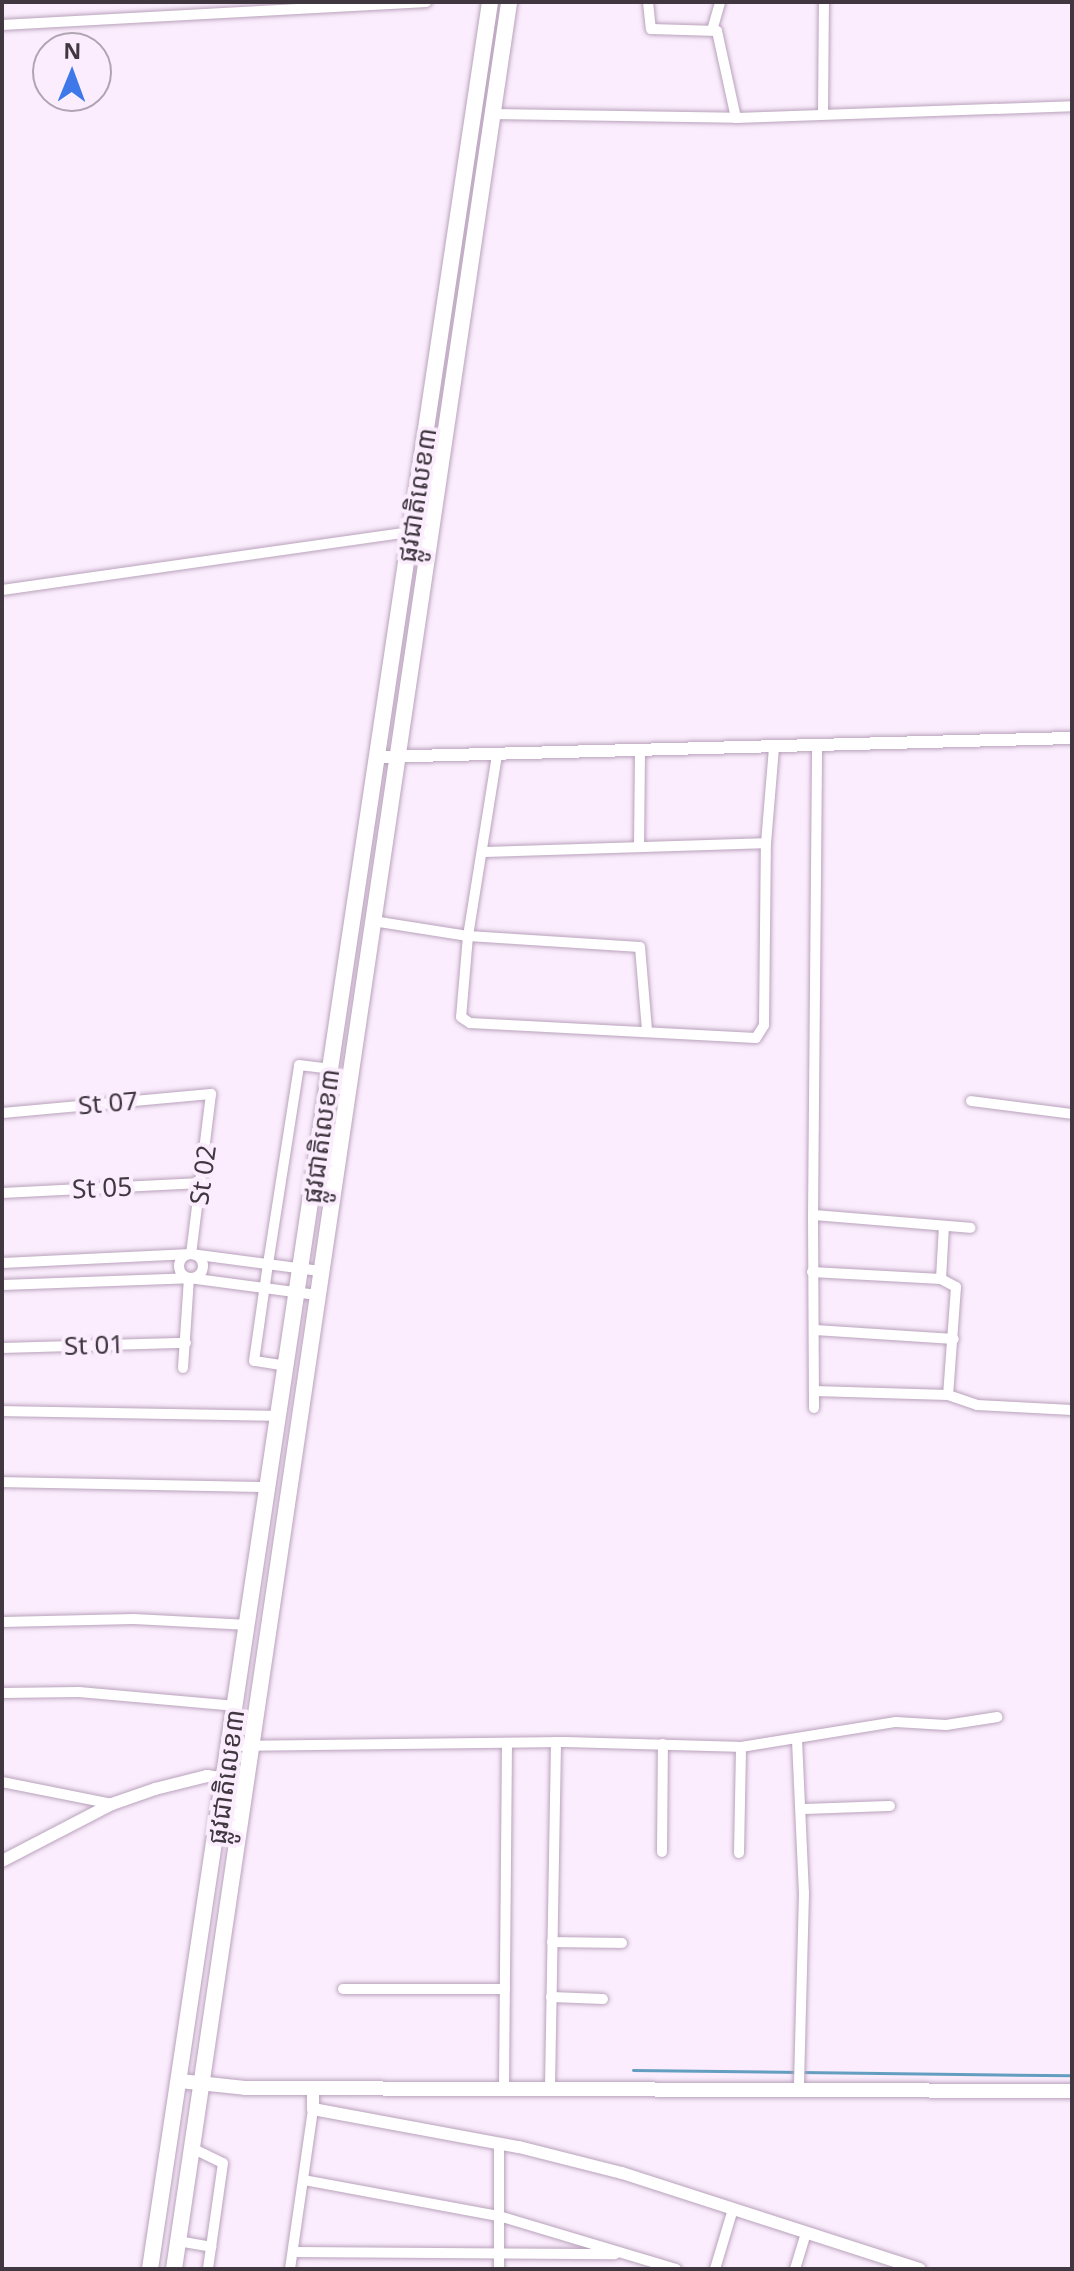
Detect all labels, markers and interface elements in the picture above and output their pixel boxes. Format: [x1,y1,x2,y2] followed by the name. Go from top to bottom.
[32,32,112,112] north arrow
[63,35,82,65] text: N
[391,425,443,565] street label: ផ្លូវជាតិលេខ៣
[296,1066,346,1206] street label: ផ្លូវជាតិលេខ៣
[77,1085,139,1121] street label: St 07
[183,1143,223,1207] street label: St 02
[71,1171,133,1205] street label: St 05
[63,1328,125,1362] street label: St 01
[201,1707,251,1847] street label: ផ្លូវជាតិលេខ៣

